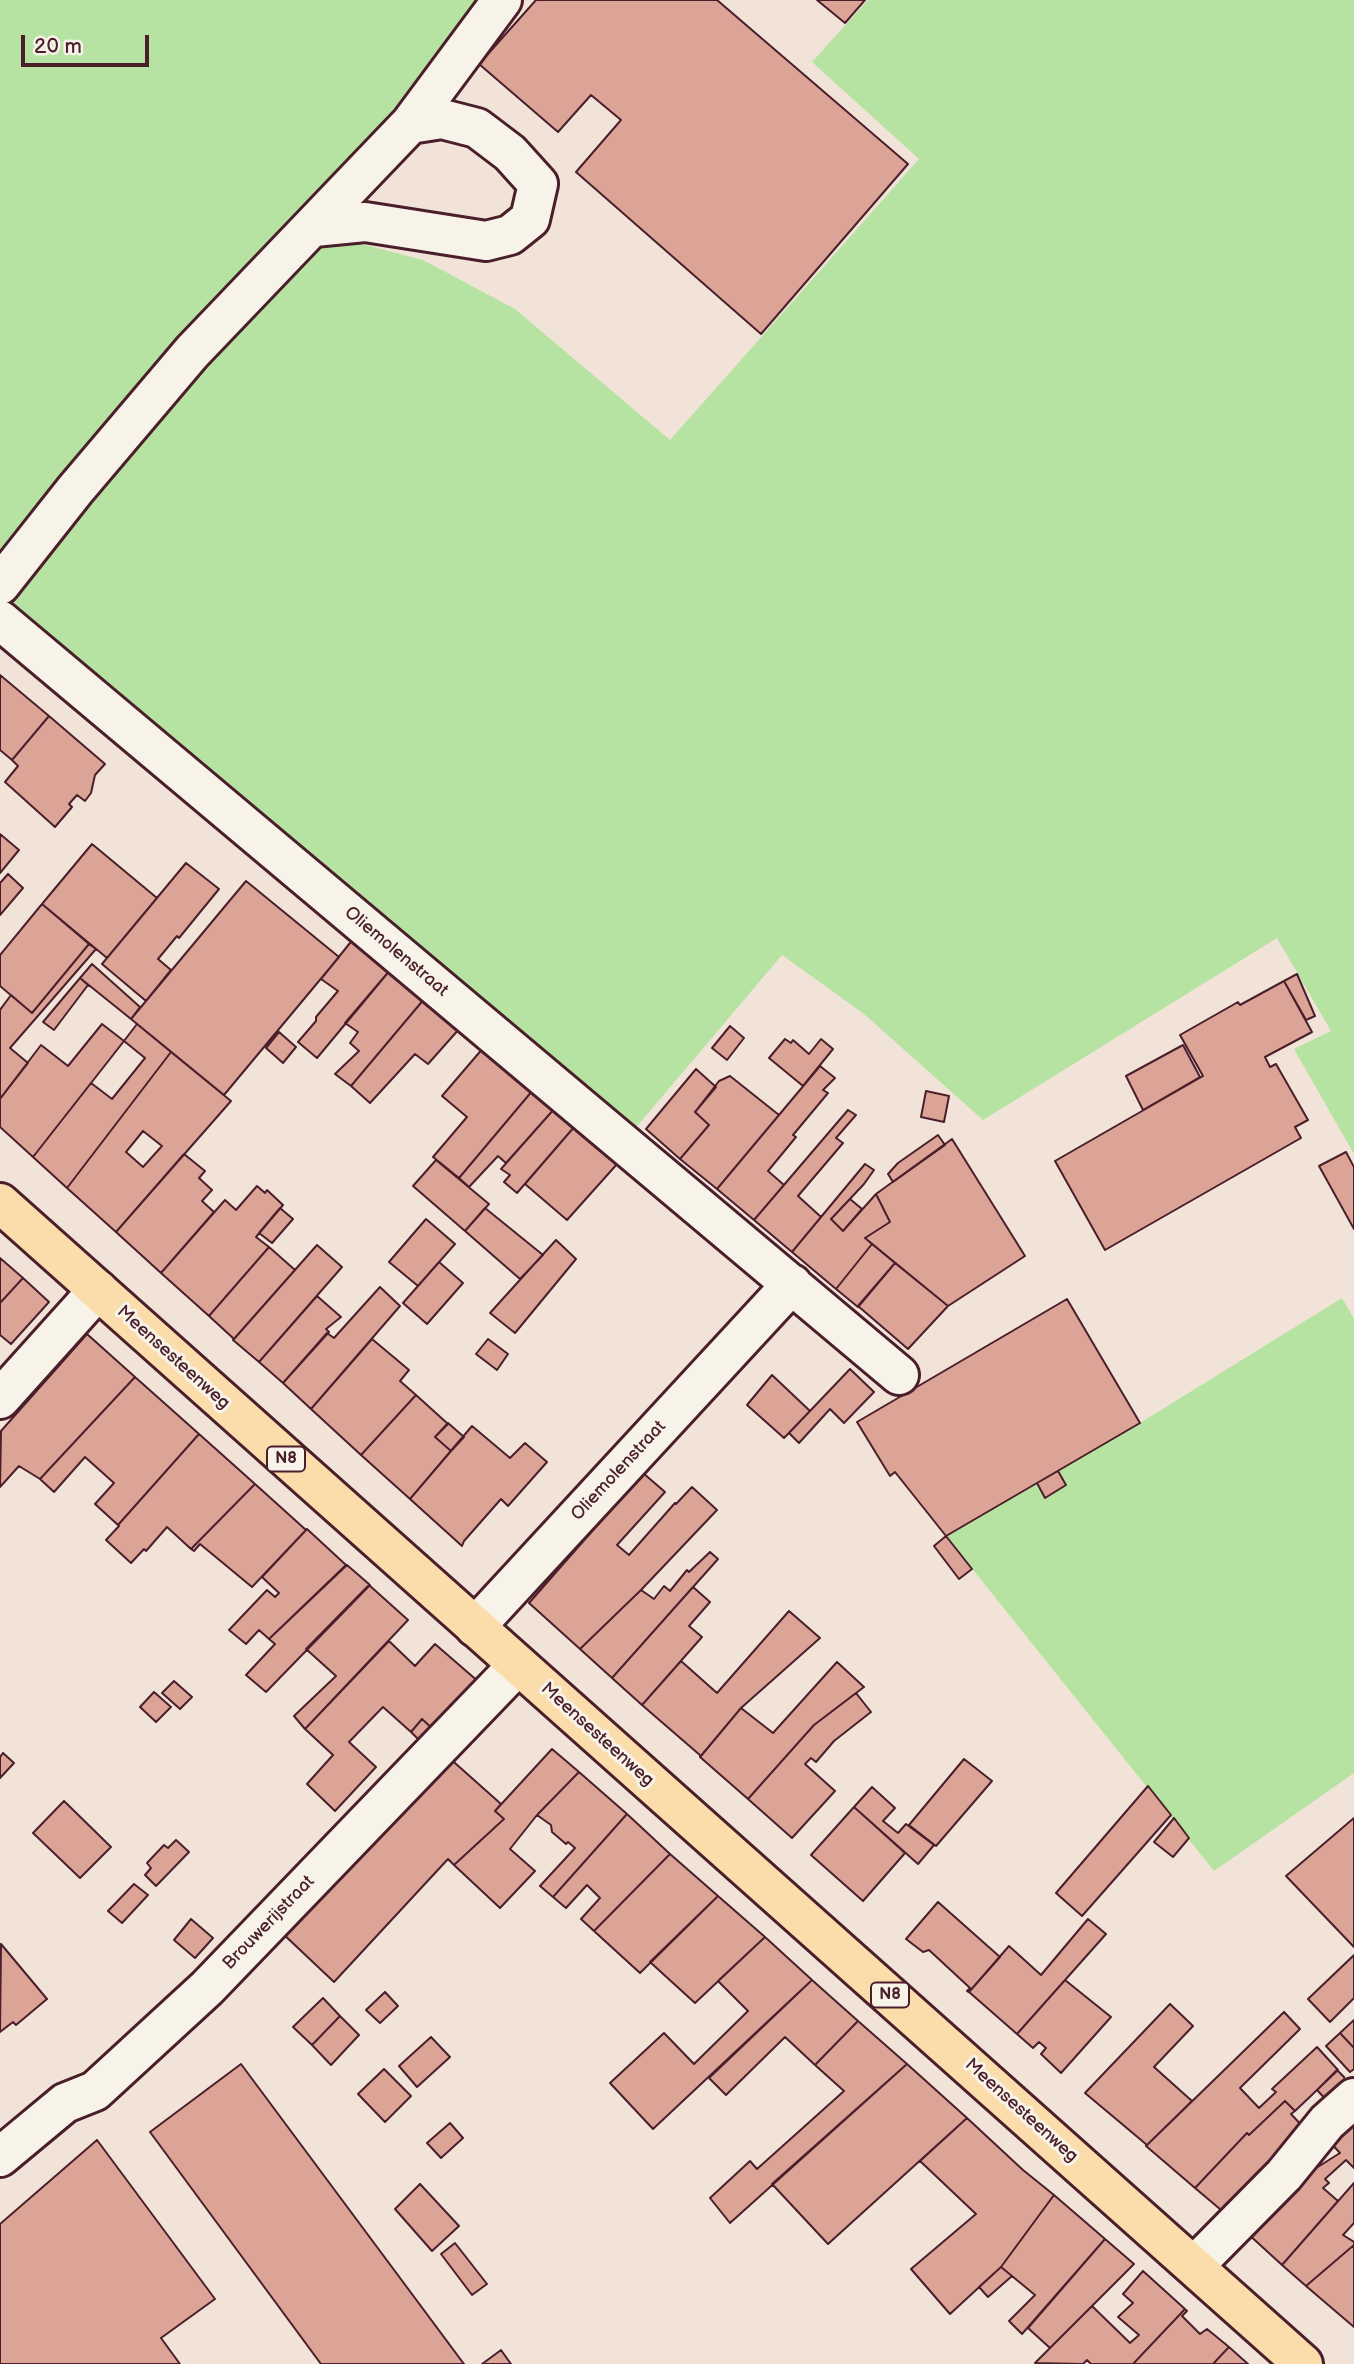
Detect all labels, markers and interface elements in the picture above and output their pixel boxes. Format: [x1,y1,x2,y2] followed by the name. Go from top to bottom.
[24,21,152,65] scale bar
[34,34,82,59] text: 20 m
[340,902,452,1002] street label: Oliemolenstraat
[112,1302,234,1414] street label: Meensesteenweg
[567,1416,671,1526] street label: Oliemolenstraat
[267,1446,305,1471] road number: N8
[536,1679,658,1791] street label: Meensesteenweg
[219,1871,319,1975] street label: Brouwerijstraat
[871,1982,909,2008] road number: N8
[960,2055,1082,2167] street label: Meensesteenweg

